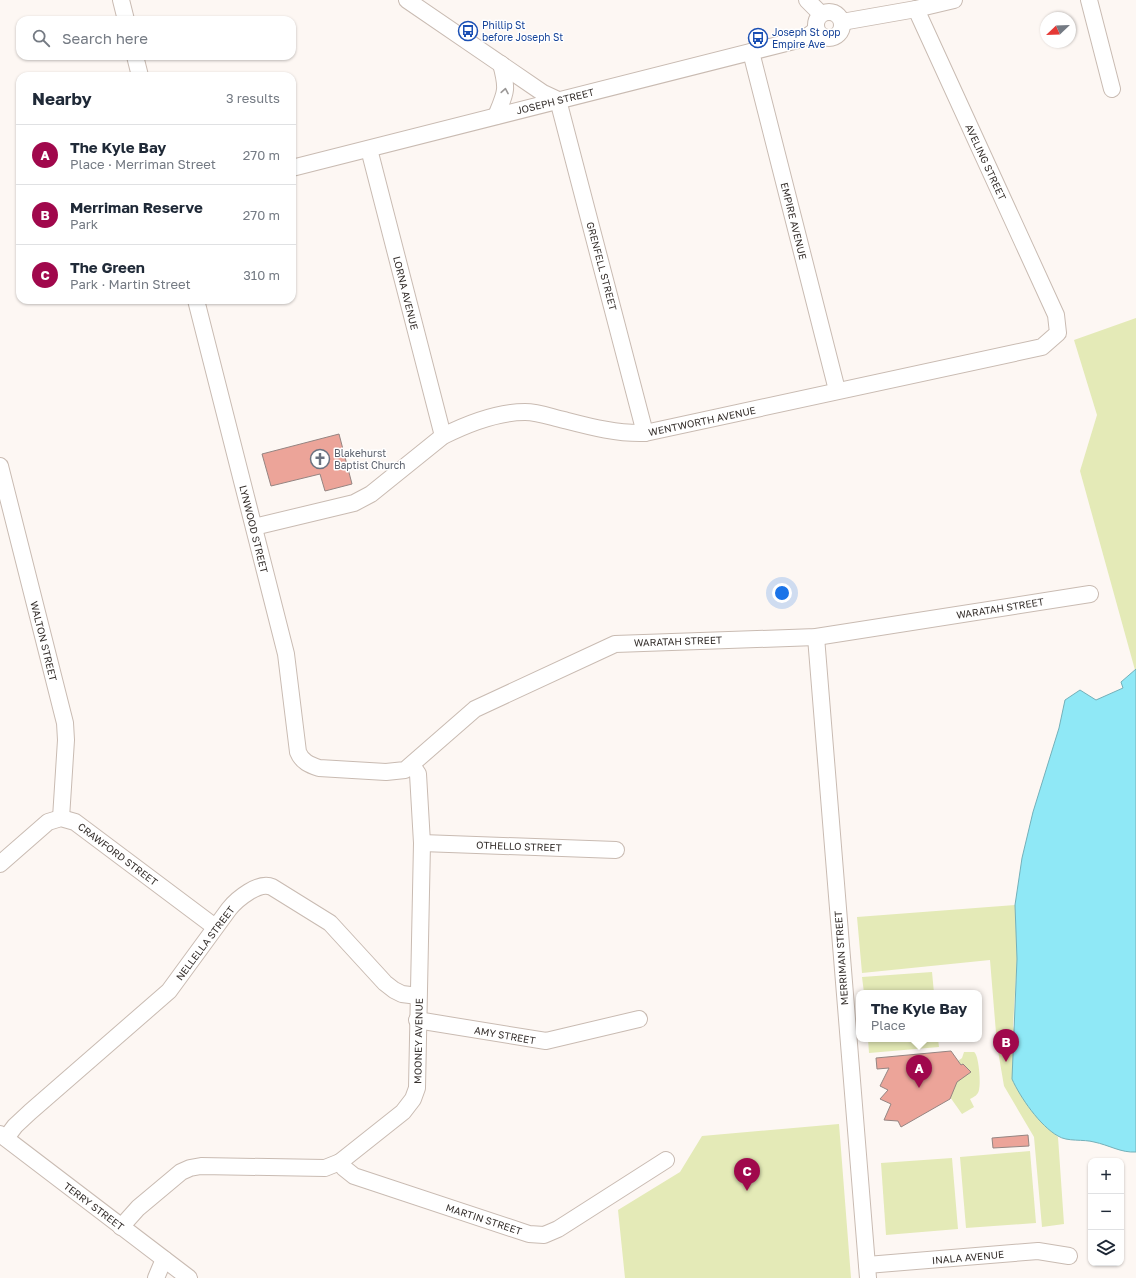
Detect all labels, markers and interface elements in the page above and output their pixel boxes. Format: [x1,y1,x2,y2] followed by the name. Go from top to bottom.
[1040,12,1076,48] north arrow
[16,16,296,60] search box
[482,19,563,43] place label: Phillip St before Joseph St
[457,20,479,42] bus stop icon: Phillip St before Joseph St
[772,26,840,50] place label: Joseph St opp Empire Ave
[30,27,52,49] icon: search
[747,27,769,49] bus stop icon: Joseph St opp Empire Ave
[62,29,148,47] text: Search here
[515,86,595,116] street label: JOSEPH STREET
[500,87,509,94] one-way arrow
[32,88,92,109] text: Nearby
[226,90,280,106] text: 3 results
[963,122,1009,202] street label: AVELING STREET
[70,138,166,156] text: The Kyle Bay
[40,147,50,163] text: A
[243,147,280,163] text: 270 m
[70,156,216,172] text: Place · Merriman Street
[779,181,809,261] street label: EMPIRE AVENUE
[70,198,203,216] text: Merriman Reserve
[40,207,50,223] text: B
[243,207,280,223] text: 270 m
[70,216,98,232] text: Park
[584,220,620,312] street label: GRENFELL STREET
[391,255,421,331] street label: LORNA AVENUE
[70,258,145,276] text: The Green
[40,267,50,283] text: C
[243,267,280,283] text: 310 m
[70,276,191,292] text: Park · Martin Street
[647,404,757,438] street label: WENTWORTH AVENUE
[334,447,405,471] place label: Blakehurst Baptist Church
[309,448,331,470] church icon: Blakehurst Baptist Church
[237,484,271,574] street label: LYNWOOD STREET
[772,583,792,603] your location
[955,595,1045,621] street label: WARATAH STREET
[28,600,60,682] street label: WALTON STREET
[634,633,722,649] street label: WARATAH STREET
[76,820,160,888] street label: CRAWFORD STREET
[476,839,562,853] street label: OTHELLO STREET
[173,903,237,983] street label: NELLELLA STREET
[832,910,850,1006] street label: MERRIMAN STREET
[856,990,982,1042] popup
[411,998,425,1084] street label: MOONEY AVENUE
[871,999,967,1017] text: The Kyle Bay
[871,1017,905,1033] text: Place
[473,1024,537,1046] street label: AMY STREET
[993,1029,1019,1062] pin: B
[906,1055,932,1088] pin: A
[734,1158,760,1191] pin: C
[1088,1158,1124,1266] map controls
[1088,1158,1124,1194] button: +
[62,1179,126,1233] street label: TERRY STREET
[1088,1194,1124,1230] button: −
[444,1201,524,1237] street label: MARTIN STREET
[1088,1230,1124,1266] button: layers
[931,1248,1005,1266] street label: INALA AVENUE

